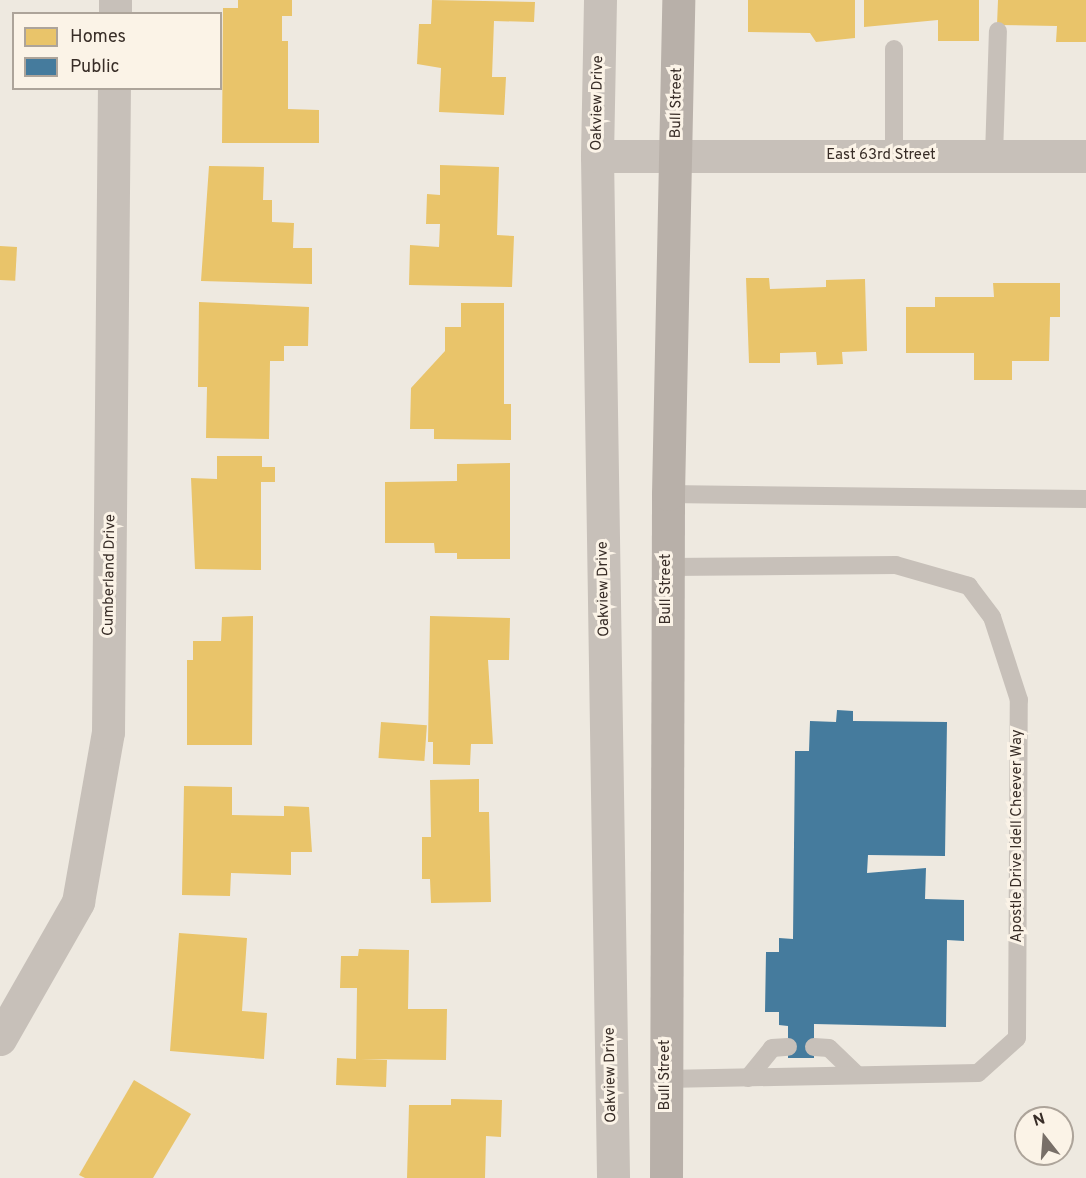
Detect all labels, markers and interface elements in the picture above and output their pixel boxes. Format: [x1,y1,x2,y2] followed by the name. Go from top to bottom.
[12,12,222,90] legend
[70,26,126,49] text: Homes
[588,55,608,151] street label: Oakview Drive
[70,56,120,79] text: Public
[667,67,687,139] street label: Bull Street
[826,147,936,165] street label: East 63rd Street
[100,514,120,636] street label: Cumberland Drive
[594,541,614,637] street label: Oakview Drive
[658,554,676,624] street label: Bull Street
[1009,729,1027,943] street label: Apostle Drive Idell Cheever Way
[601,1027,621,1123] street label: Oakview Drive
[657,1040,675,1110] street label: Bull Street
[1014,1106,1074,1166] north arrow
[1031,1109,1048,1132] text: N

